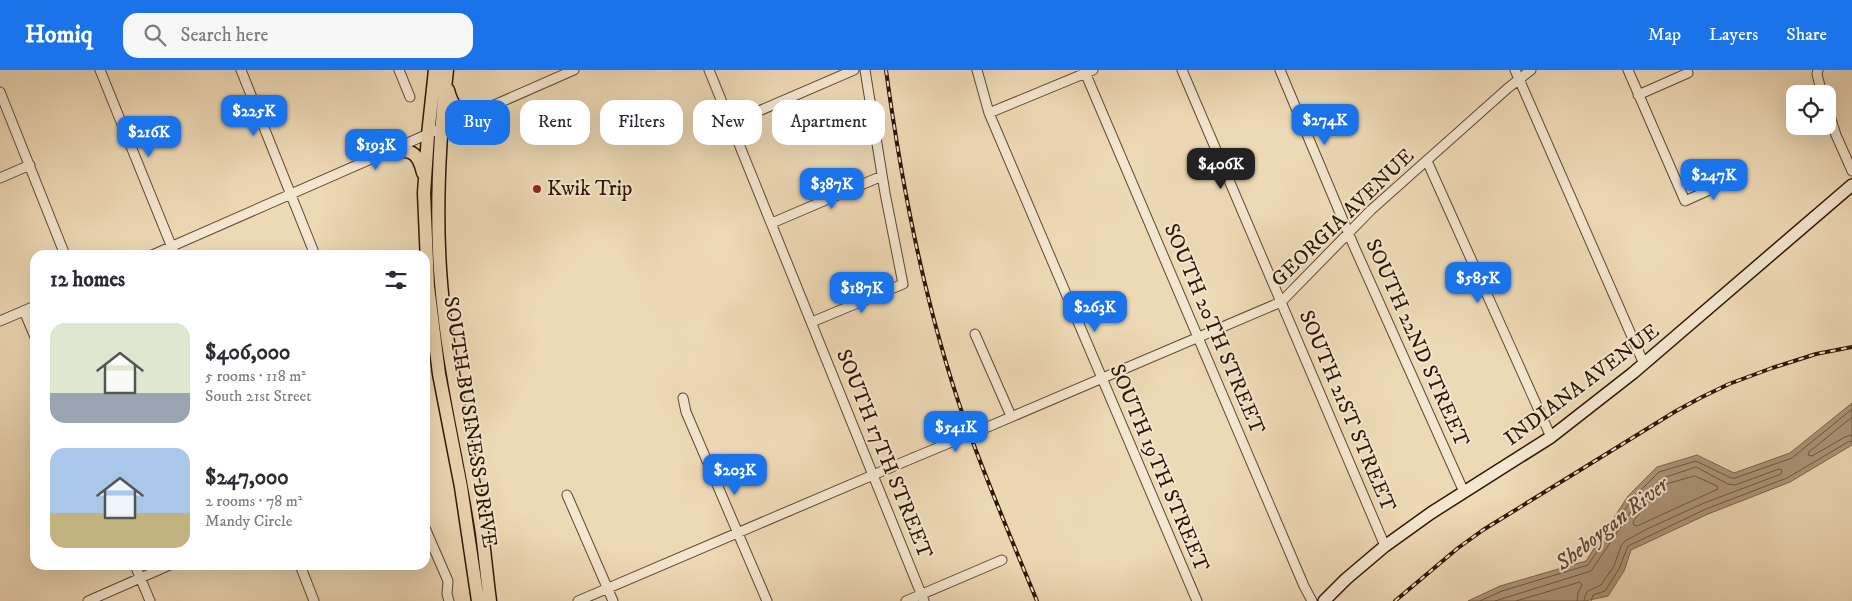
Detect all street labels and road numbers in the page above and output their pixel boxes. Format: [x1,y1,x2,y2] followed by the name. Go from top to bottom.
[1266,143,1420,293] street label: GEORGIA AVENUE
[1158,220,1270,438] street label: SOUTH 20TH STREET
[1359,235,1475,451] street label: SOUTH 22ND STREET
[437,295,503,550] street label: SOUTH BUSINESS DRIVE
[1293,306,1401,516] street label: SOUTH 21ST STREET
[1499,318,1665,452] street label: INDIANA AVENUE
[830,346,938,563] street label: SOUTH 17TH STREET
[1104,360,1215,576] street label: SOUTH 19TH STREET

